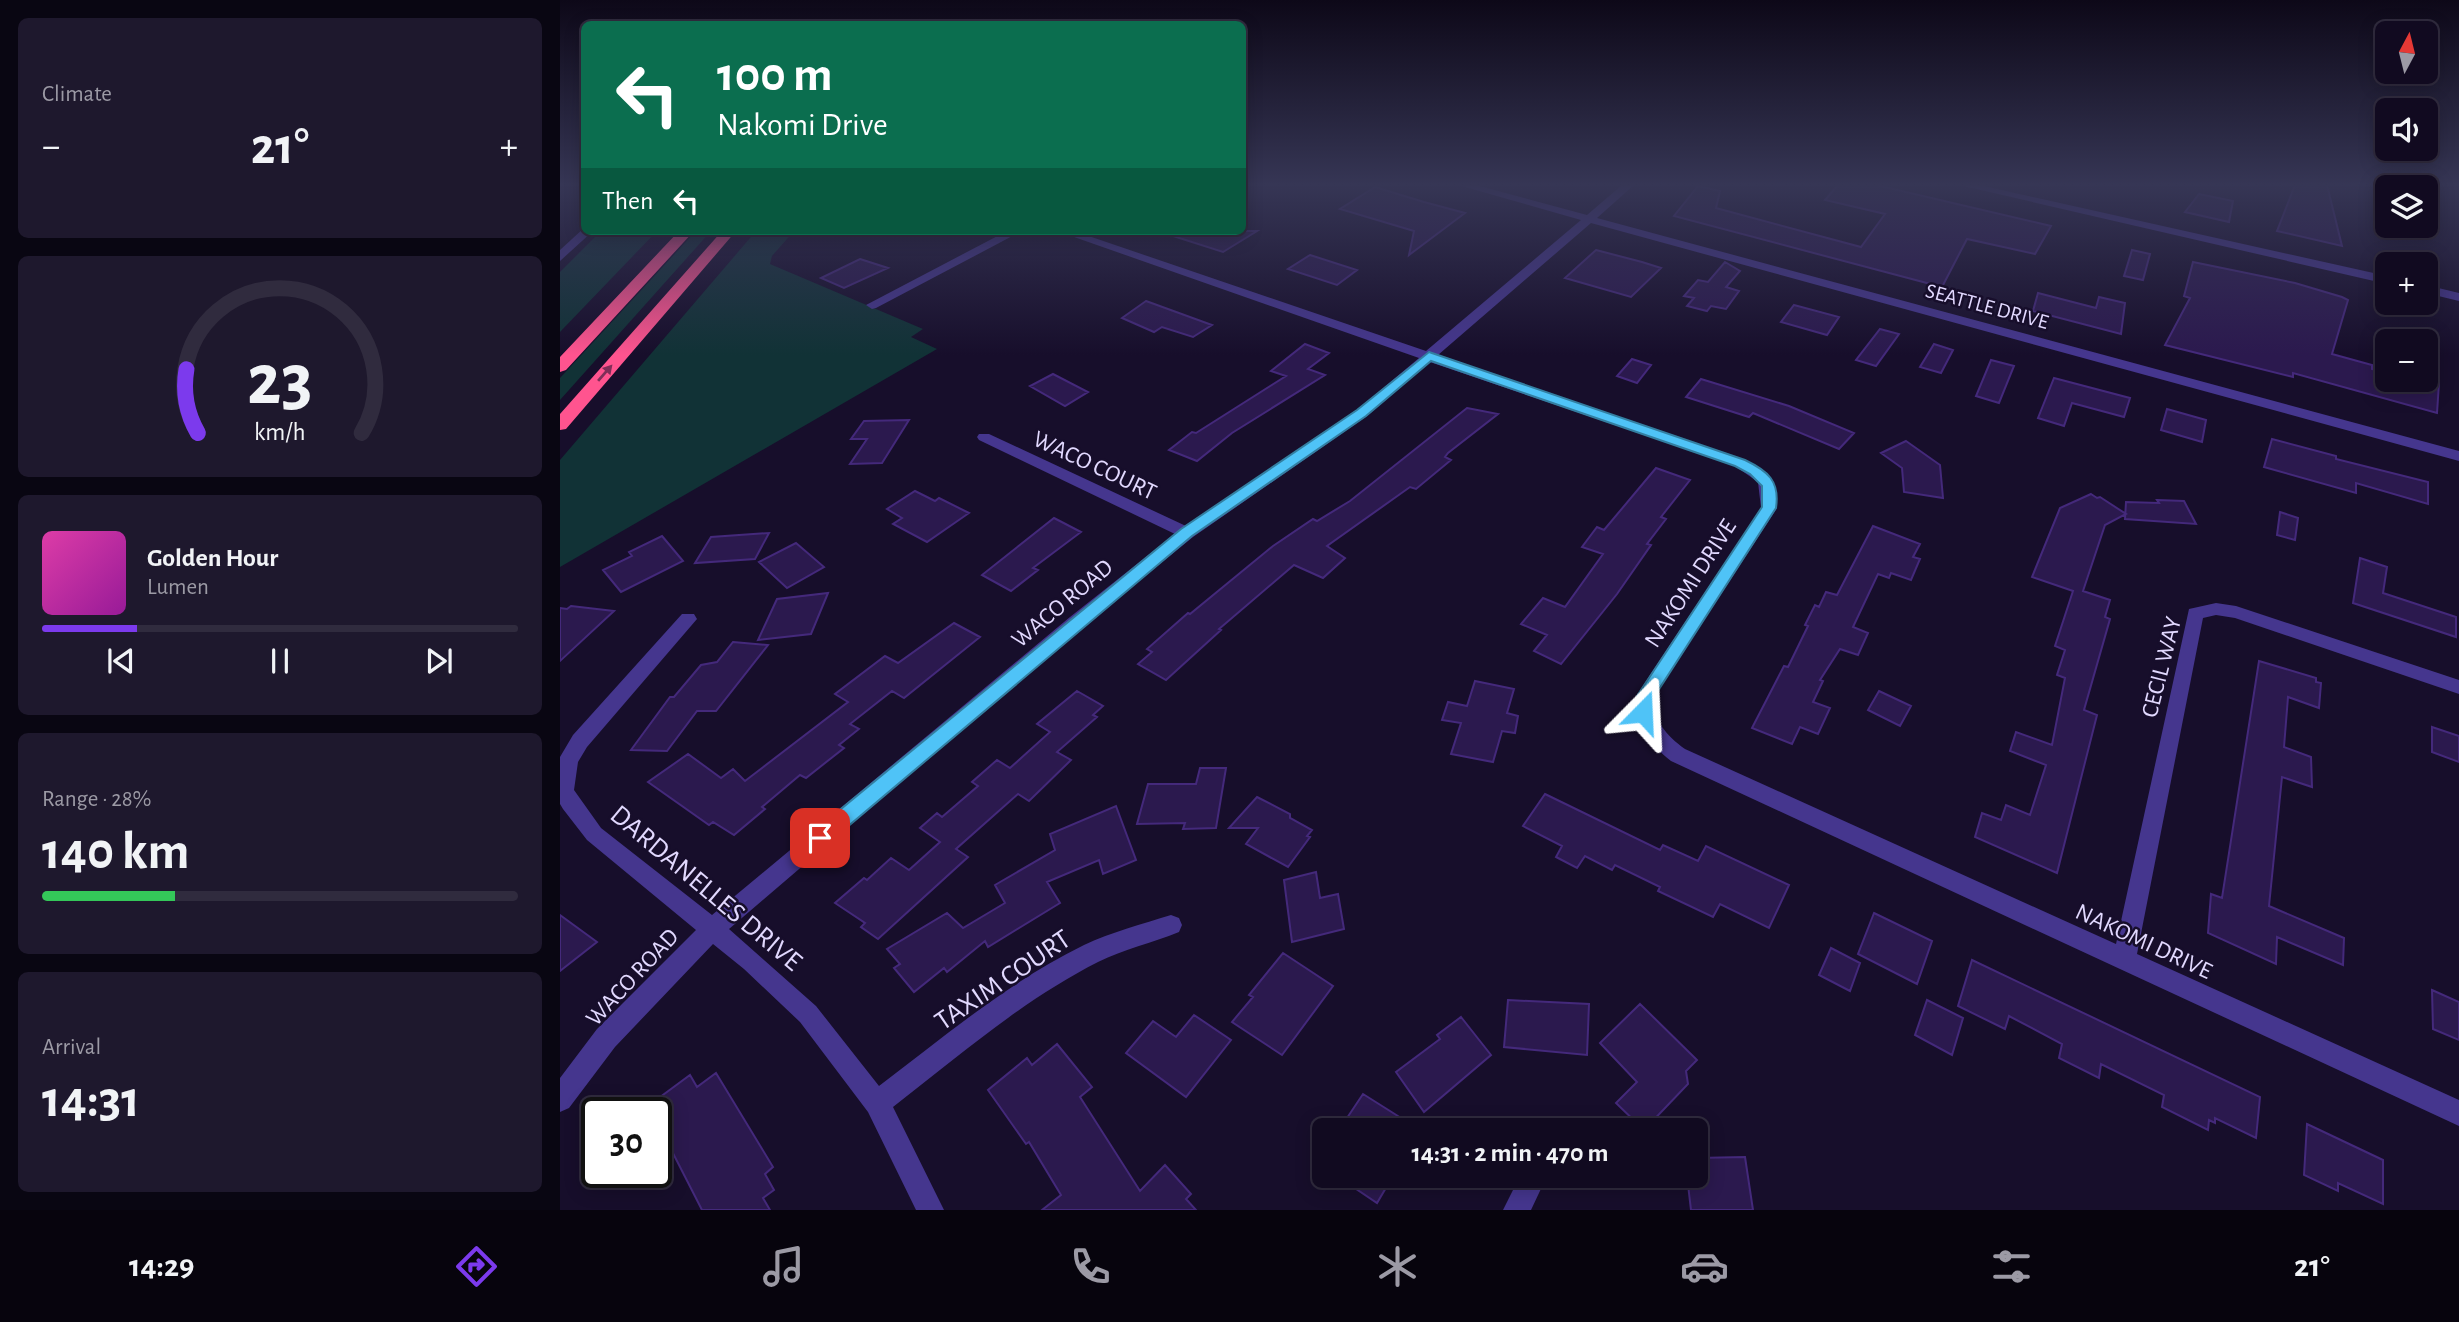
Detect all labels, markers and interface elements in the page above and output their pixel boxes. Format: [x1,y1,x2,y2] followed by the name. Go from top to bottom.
[2375,21,2438,84] north arrow
[2375,21,2438,392] map controls
[602,49,693,140] icon: left
[717,51,833,100] text: 100 m
[42,83,112,106] text: Climate
[2375,98,2438,161] button: sound
[717,109,888,141] text: Nakomi Drive
[251,121,309,173] text: 21°
[42,128,60,166] text: −
[500,128,518,166] text: +
[2375,175,2438,238] button: layers
[667,182,705,220] icon: left
[602,188,653,214] text: Then
[2375,252,2438,315] button: +
[1923,280,2051,333] street label: SEATTLE DRIVE
[2375,329,2438,392] button: −
[247,345,313,418] text: 23
[597,364,613,382] one-way arrow
[254,419,306,444] text: km/h
[1029,427,1160,505] street label: WACO COURT
[1641,515,1741,652] street label: NAKOMI DRIVE
[147,545,278,571] text: Golden Hour
[1008,555,1118,653] street label: WACO ROAD
[147,576,209,599] text: Lumen
[2138,614,2186,720] street label: CECIL WAY
[102,642,140,680] icon: previous
[261,642,299,680] icon: pause
[420,642,458,680] icon: next
[1606,675,1680,749] position arrow
[42,788,152,811] text: Range · 28%
[605,801,807,977] street label: DARDANELLES DRIVE
[790,808,850,868] pin
[801,819,839,857] icon: arrive
[42,826,190,878] text: 140 km
[2072,900,2216,984] street label: NAKOMI DRIVE
[582,924,684,1031] street label: WACO ROAD
[930,925,1076,1036] street label: TAXIM COURT
[42,1036,101,1059] text: Arrival
[42,1074,140,1126] text: 14:31
[581,1097,672,1188] speed limit sign: 30
[1411,1140,1609,1166] text: 14:31 · 2 min · 470 m
[452,1242,501,1291] icon: directions
[759,1242,808,1291] icon: music
[1066,1242,1115,1291] icon: phone
[1373,1242,1422,1291] icon: climate
[1680,1242,1729,1291] icon: car
[1987,1242,2036,1291] icon: filters
[129,1250,194,1282] text: 14:29
[2294,1250,2330,1282] text: 21°

